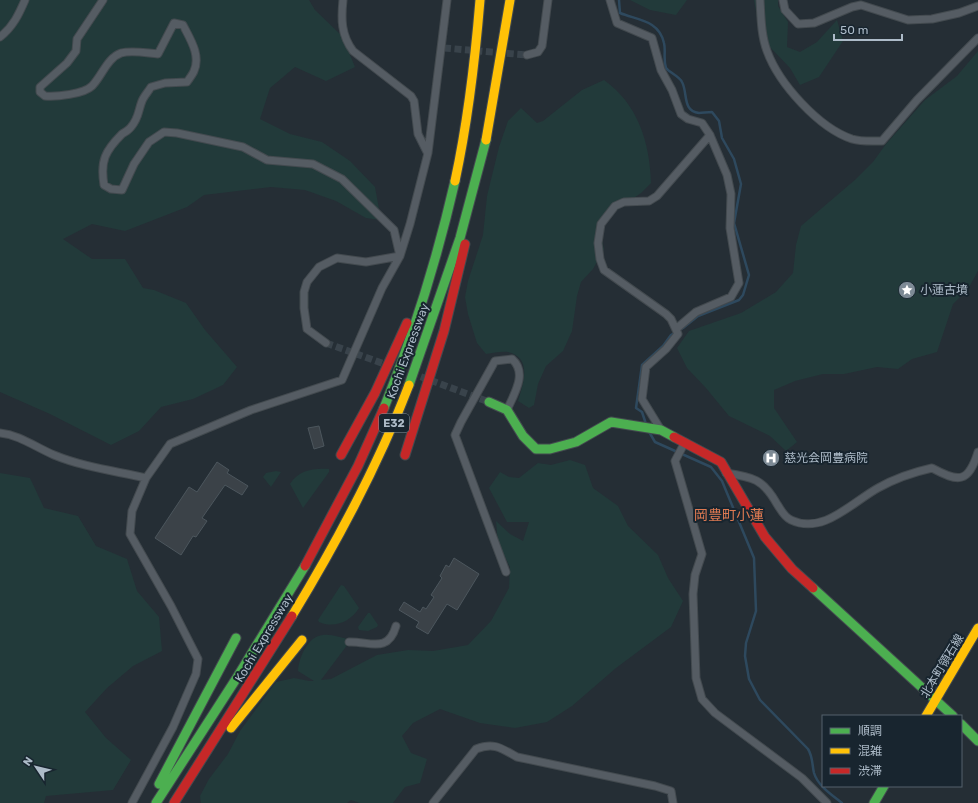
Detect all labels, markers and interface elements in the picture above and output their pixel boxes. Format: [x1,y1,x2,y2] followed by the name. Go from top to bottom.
[834,16,902,42] scale bar
[840,23,868,37] text: 50 m
[897,280,917,300] place icon: 小蓮古墳
[920,283,968,297] place label: 小蓮古墳
[384,301,432,400] street label: Kochi Expressway
[379,414,409,432] road number: E32
[761,448,781,468] hospital icon: 慈光会岡豊病院
[784,451,868,465] place label: 慈光会岡豊病院
[694,507,764,524] district label: 岡豊町小蓮
[232,591,296,685] street label: Kochi Expressway
[917,632,967,700] street label: 北本町領石線
[822,715,962,787] legend
[858,724,882,738] text: 順調
[858,744,882,758] text: 混雑
[16,747,56,787] north arrow
[21,755,36,769] text: N
[858,764,882,778] text: 渋滞

